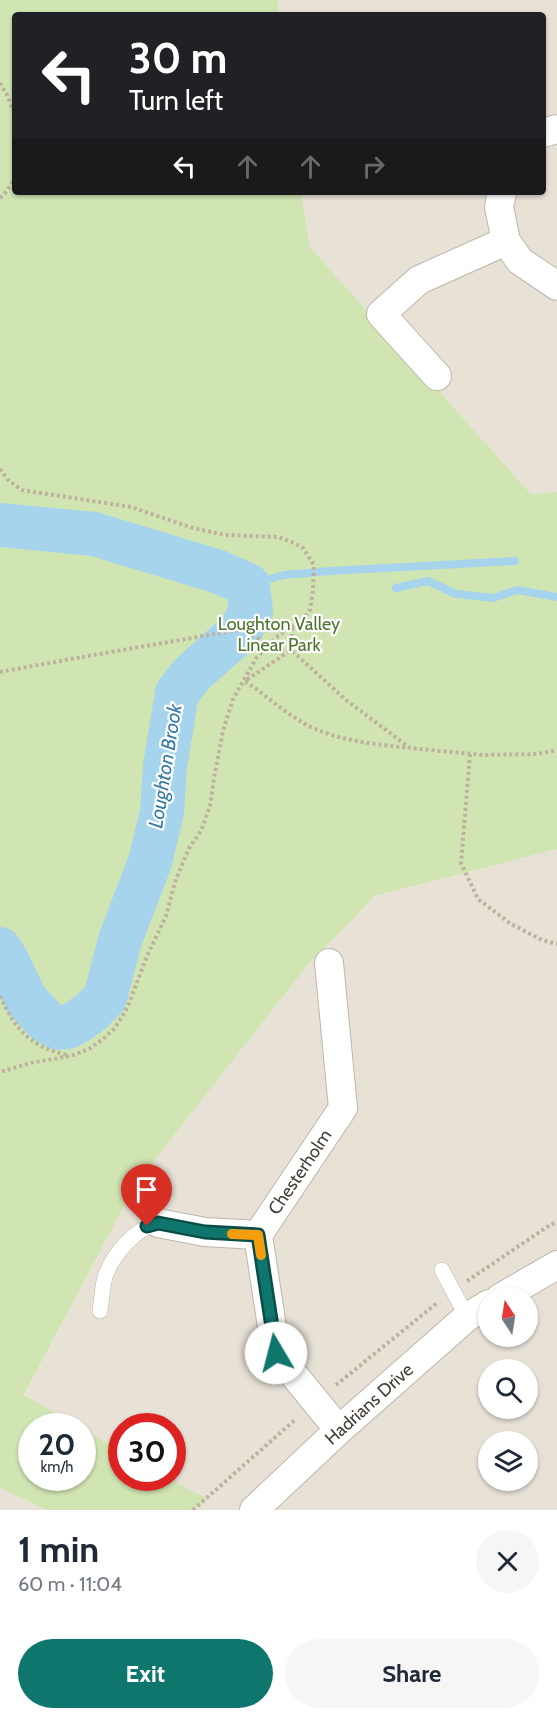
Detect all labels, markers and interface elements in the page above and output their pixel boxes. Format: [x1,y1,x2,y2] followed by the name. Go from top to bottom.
[129,32,227,84] text: 30 m
[30,36,108,114] icon: left
[129,84,223,117] text: Turn left
[168,150,201,183] icon: left
[231,150,264,183] icon: ahead
[294,150,327,183] icon: ahead
[357,150,390,183] icon: right
[218,613,340,656] park label: Loughton Valley Linear Park
[143,701,187,830] water label: Loughton Brook
[263,1125,337,1219] street label: Chesterholm
[121,1164,172,1226] pin
[130,1173,163,1206] icon: arrive
[478,1287,538,1347] north arrow
[478,1287,538,1491] map controls
[244,1321,308,1385] position arrow
[320,1359,418,1449] street label: Hadrians Drive
[478,1359,538,1419] button: search
[108,1413,186,1491] speed limit sign: 30
[38,1426,76,1463] text: 20
[478,1431,538,1491] button: layers
[41,1458,73,1476] text: km/h
[18,1527,99,1571] text: 1 min
[476,1530,539,1593] button: close
[18,1572,122,1596] text: 60 m · 11:04
[18,1639,273,1708] button: Exit
[285,1639,539,1708] button: Share

